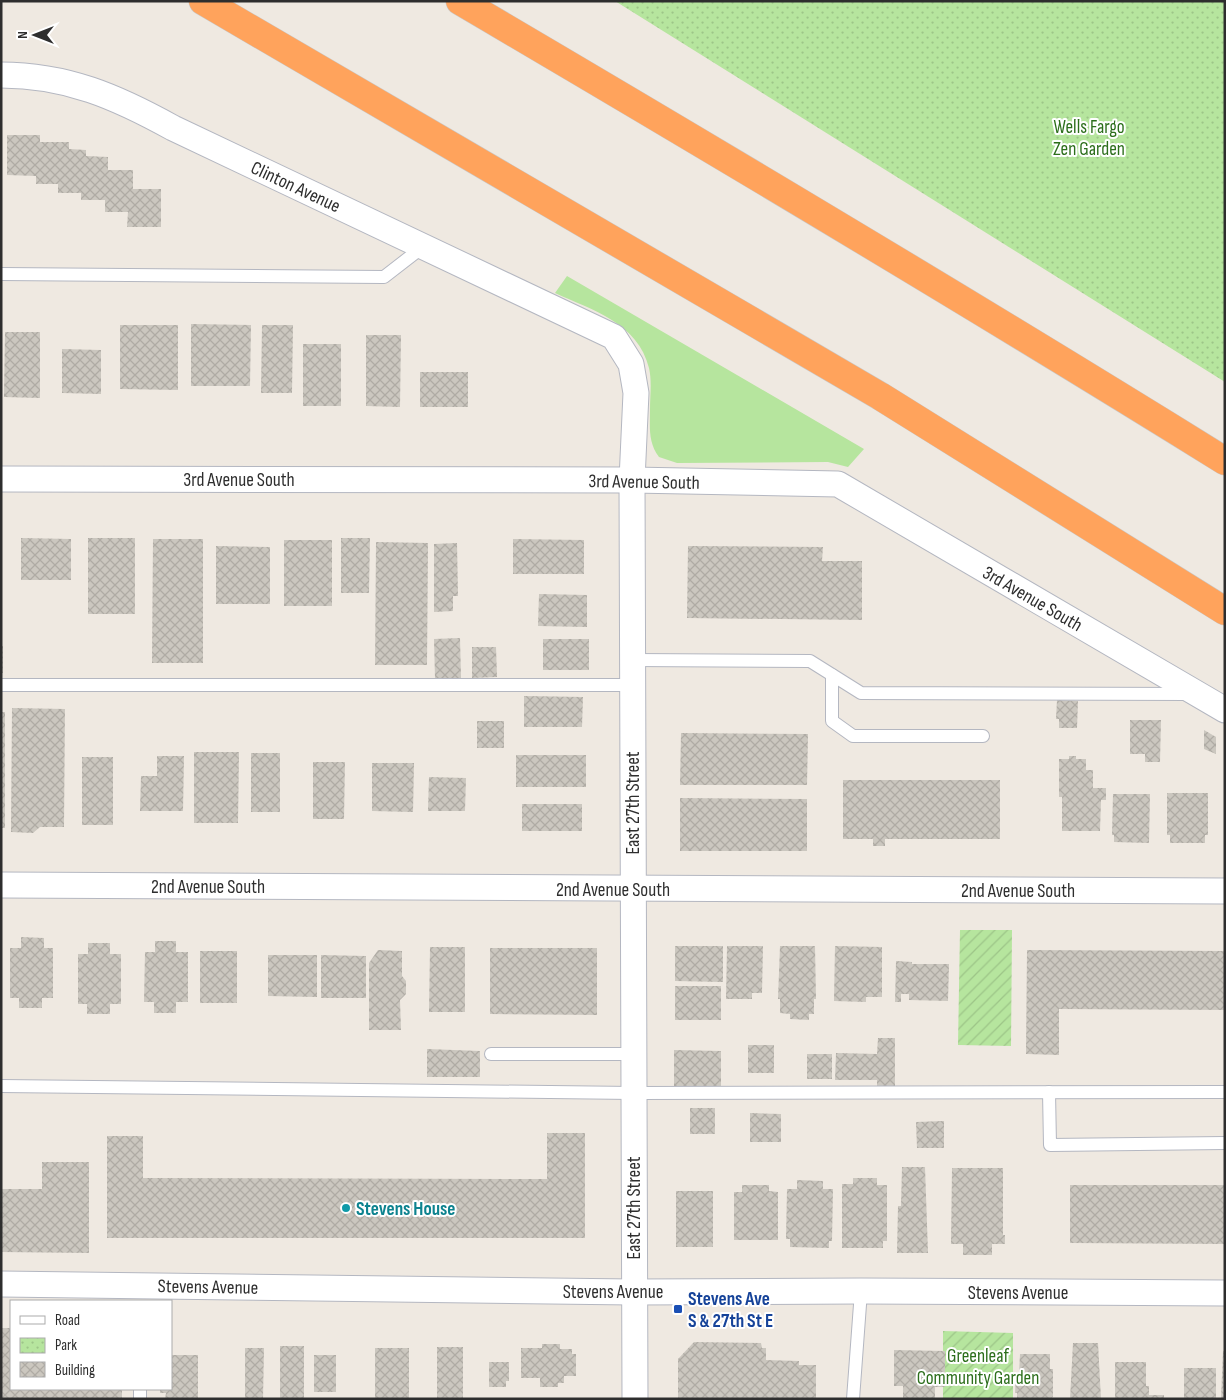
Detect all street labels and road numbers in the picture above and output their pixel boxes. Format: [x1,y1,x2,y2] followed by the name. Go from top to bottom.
[247,157,344,218] street label: Clinton Avenue
[183,469,295,492] street label: 3rd Avenue South
[588,470,700,495] street label: 3rd Avenue South
[978,561,1086,637] street label: 3rd Avenue South
[622,751,645,855] street label: East 27th Street
[151,876,265,899] street label: 2nd Avenue South
[556,879,670,902] street label: 2nd Avenue South
[961,880,1075,903] street label: 2nd Avenue South
[623,1156,646,1260] street label: East 27th Street
[157,1275,258,1300] street label: Stevens Avenue
[563,1281,663,1304] street label: Stevens Avenue
[968,1282,1068,1305] street label: Stevens Avenue

